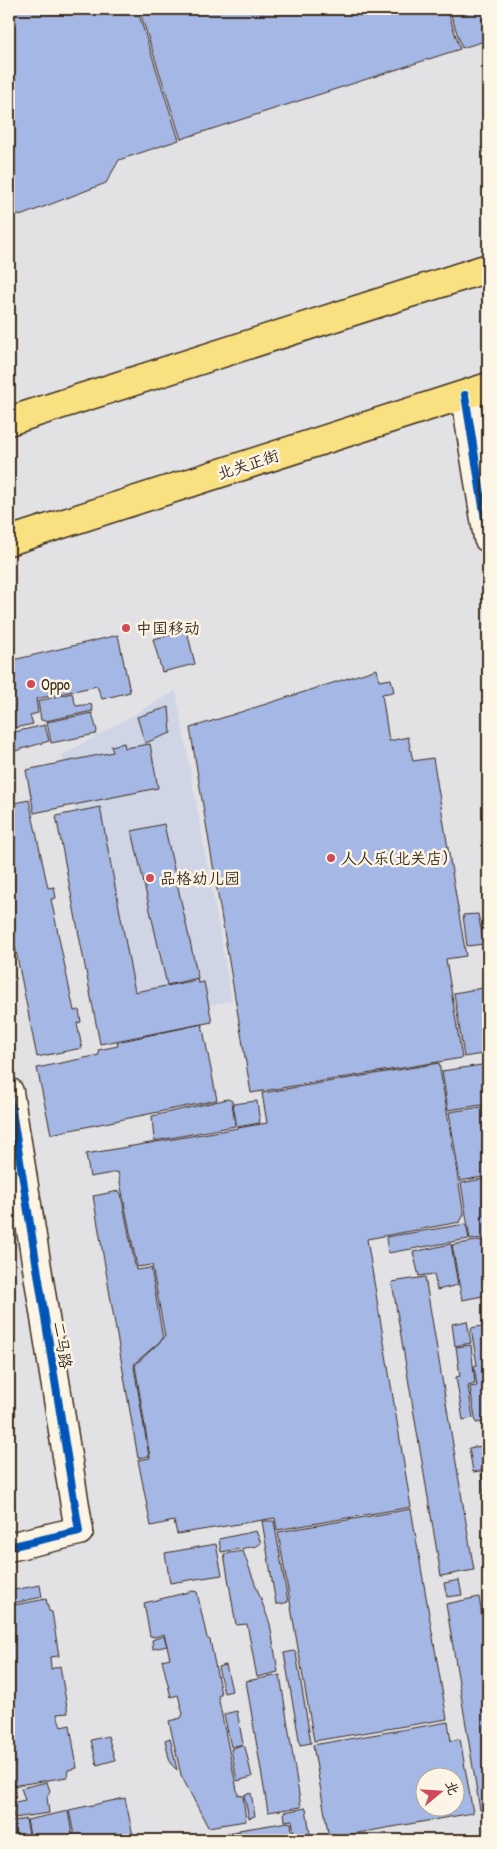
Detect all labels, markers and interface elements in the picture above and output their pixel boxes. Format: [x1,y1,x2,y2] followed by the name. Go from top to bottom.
[214,444,282,484] street label: 北关正街
[136,617,200,639] place label: 中国移动
[120,622,132,634] marker: 中国移动
[41,673,71,695] place label: Oppo
[25,678,37,690] marker: Oppo
[341,847,448,869] place label: 人人乐(北关店)
[325,852,337,864] marker: 人人乐(北关店)
[160,867,240,889] place label: 品格幼儿园
[144,872,156,884] marker: 品格幼儿园
[48,1320,78,1370] street label: 二马路
[414,1766,464,1816] north arrow
[442,1778,464,1797] text: 北

